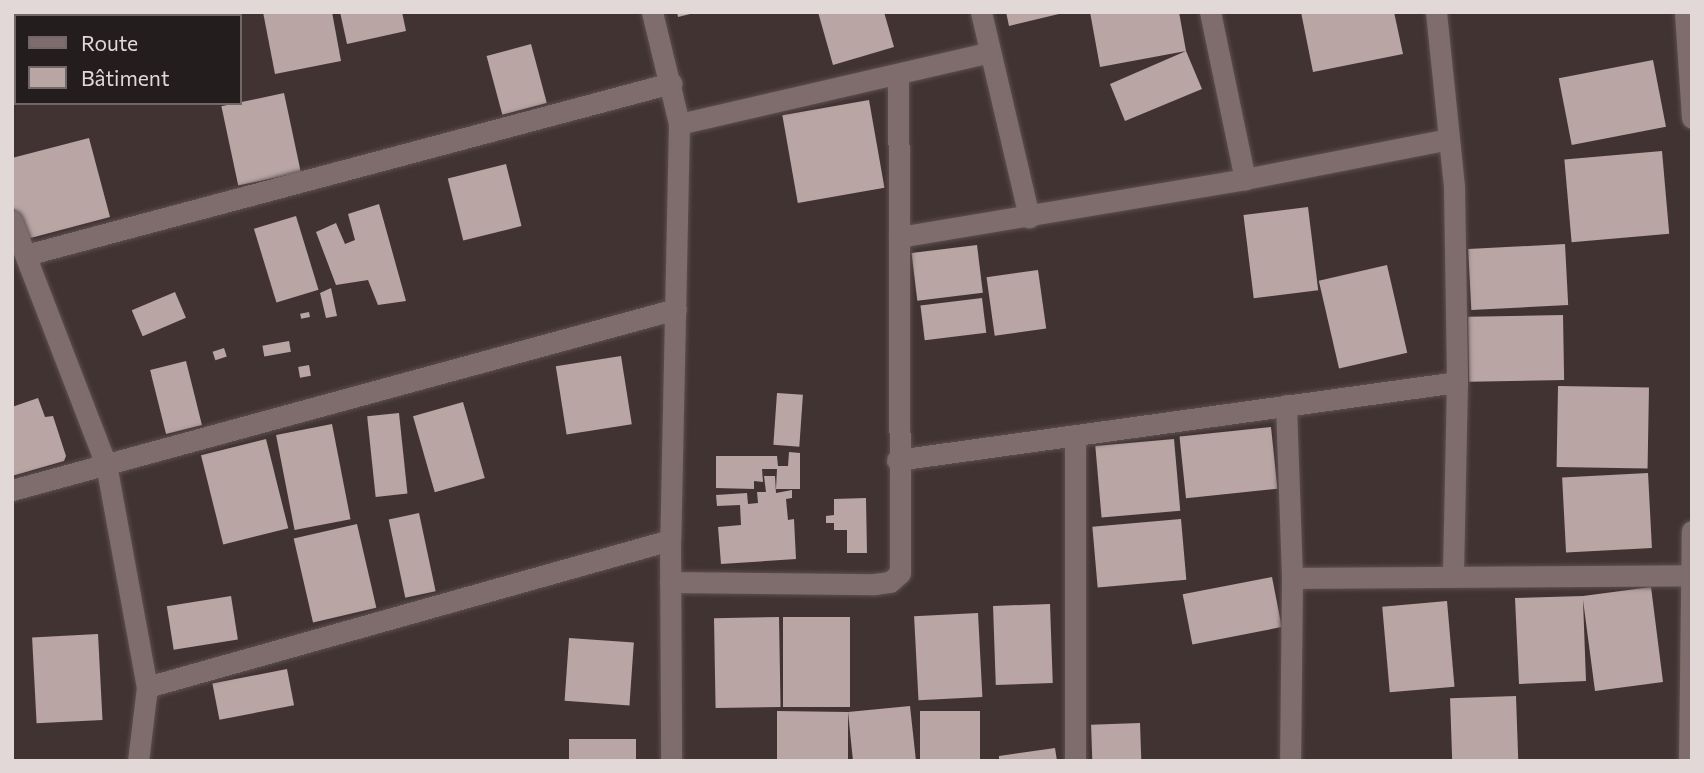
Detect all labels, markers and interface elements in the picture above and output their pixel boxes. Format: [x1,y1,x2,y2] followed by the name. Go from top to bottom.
[14,14,242,105] legend
[81,30,138,55] text: Route
[81,65,170,90] text: Bâtiment

